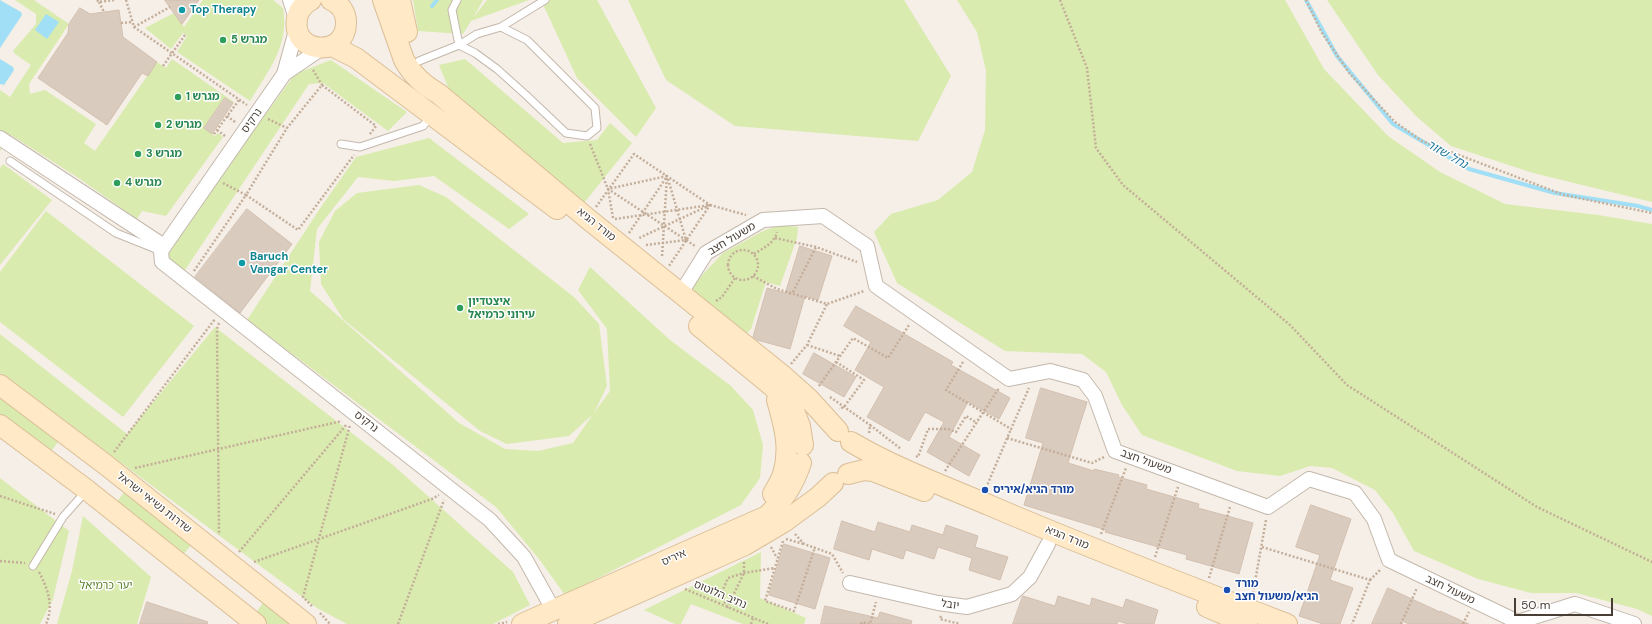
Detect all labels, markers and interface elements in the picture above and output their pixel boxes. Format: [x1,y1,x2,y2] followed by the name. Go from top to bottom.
[190,3,256,17] place label: Top Therapy
[177,5,187,15] marker: Top Therapy
[231,33,267,47] place label: מגרש 5
[218,35,228,45] marker: מגרש 5
[186,90,219,104] place label: מגרש 1
[173,92,183,102] marker: מגרש 1
[239,106,265,136] street label: נרקיס
[166,118,202,132] place label: מגרש 2
[153,120,163,130] marker: מגרש 2
[1424,138,1470,172] water label: נחל שזור
[146,147,182,161] place label: מגרש 3
[133,149,143,159] marker: מגרש 3
[125,176,162,190] place label: מגרש 4
[112,178,122,188] marker: מגרש 4
[574,205,618,245] street label: מורד הגיא
[706,220,758,258] street label: משעול חצב
[250,250,328,276] place label: Baruch Vangar Center
[237,258,247,268] marker: Baruch Vangar Center
[468,295,535,321] place label: איצטדיון עירוני כרמיאל
[455,303,465,313] marker: איצטדיון עירוני כרמיאל
[351,408,381,436] street label: נרקיס
[1119,447,1173,477] street label: משעול חצב
[114,470,194,536] street label: שדרות נשיאי ישראל
[993,483,1074,497] place label: מורד הגיא/איריס
[980,485,990,495] marker: מורד הגיא/איריס
[1043,523,1091,553] street label: מורד הגיא
[660,547,688,569] street label: איריס
[1423,572,1477,608] street label: משעול חצב
[1235,577,1319,603] place label: מורד הגיא/משעול חצב
[691,578,749,612] street label: נתיב הלוטוס
[80,579,132,593] park label: יער כרמיאל
[1222,585,1232,595] marker: מורד הגיא/משעול חצב
[1516,590,1615,616] scale bar
[940,597,960,613] street label: יובל
[1521,597,1550,613] text: 50 m

